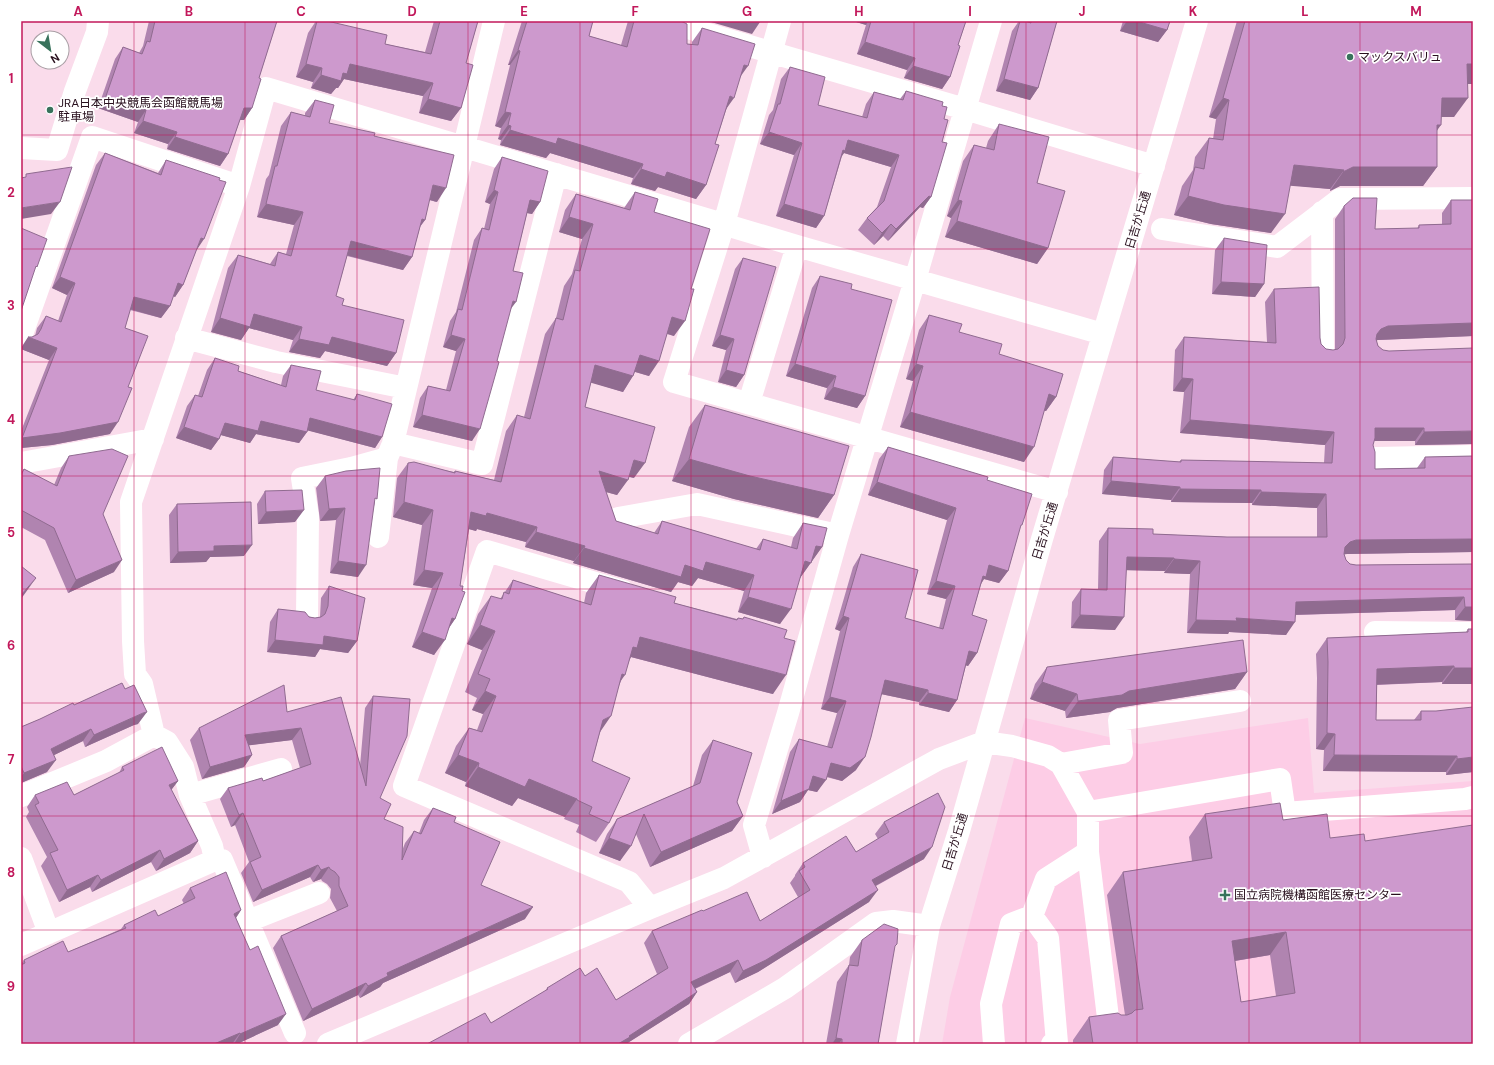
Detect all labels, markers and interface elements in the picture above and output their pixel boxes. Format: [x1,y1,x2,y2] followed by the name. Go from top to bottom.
[73,3,83,20] text: A
[185,3,193,20] text: B
[296,3,306,20] text: C
[407,3,417,20] text: D
[520,3,528,20] text: E
[631,3,639,20] text: F
[742,3,752,20] text: G
[854,3,864,20] text: H
[968,3,972,20] text: I
[1078,3,1086,20] text: J
[1189,3,1198,20] text: K
[1301,3,1309,20] text: L
[1410,3,1422,20] text: M
[30,30,70,70] north arrow
[1358,49,1442,65] place label: マックスバリュ
[48,51,62,67] text: N
[1345,52,1355,62] marker: マックスバリュ
[9,70,13,87] text: 1
[58,95,223,125] place label: JRA日本中央競馬会函館競馬場 駐車場
[45,105,55,115] marker: JRA日本中央競馬会函館競馬場 駐車場
[7,184,15,201] text: 2
[1122,189,1154,251] street label: 日吉が丘通
[7,297,15,314] text: 3
[7,411,15,428] text: 4
[1029,500,1061,562] street label: 日吉が丘通
[7,524,15,541] text: 5
[7,637,15,654] text: 6
[8,751,15,768] text: 7
[939,811,971,873] street label: 日吉が丘通
[7,864,15,881] text: 8
[1234,887,1402,903] place label: 国立病院機構函館医療センター
[1219,889,1231,901] marker: 国立病院機構函館医療センター
[7,978,15,995] text: 9

